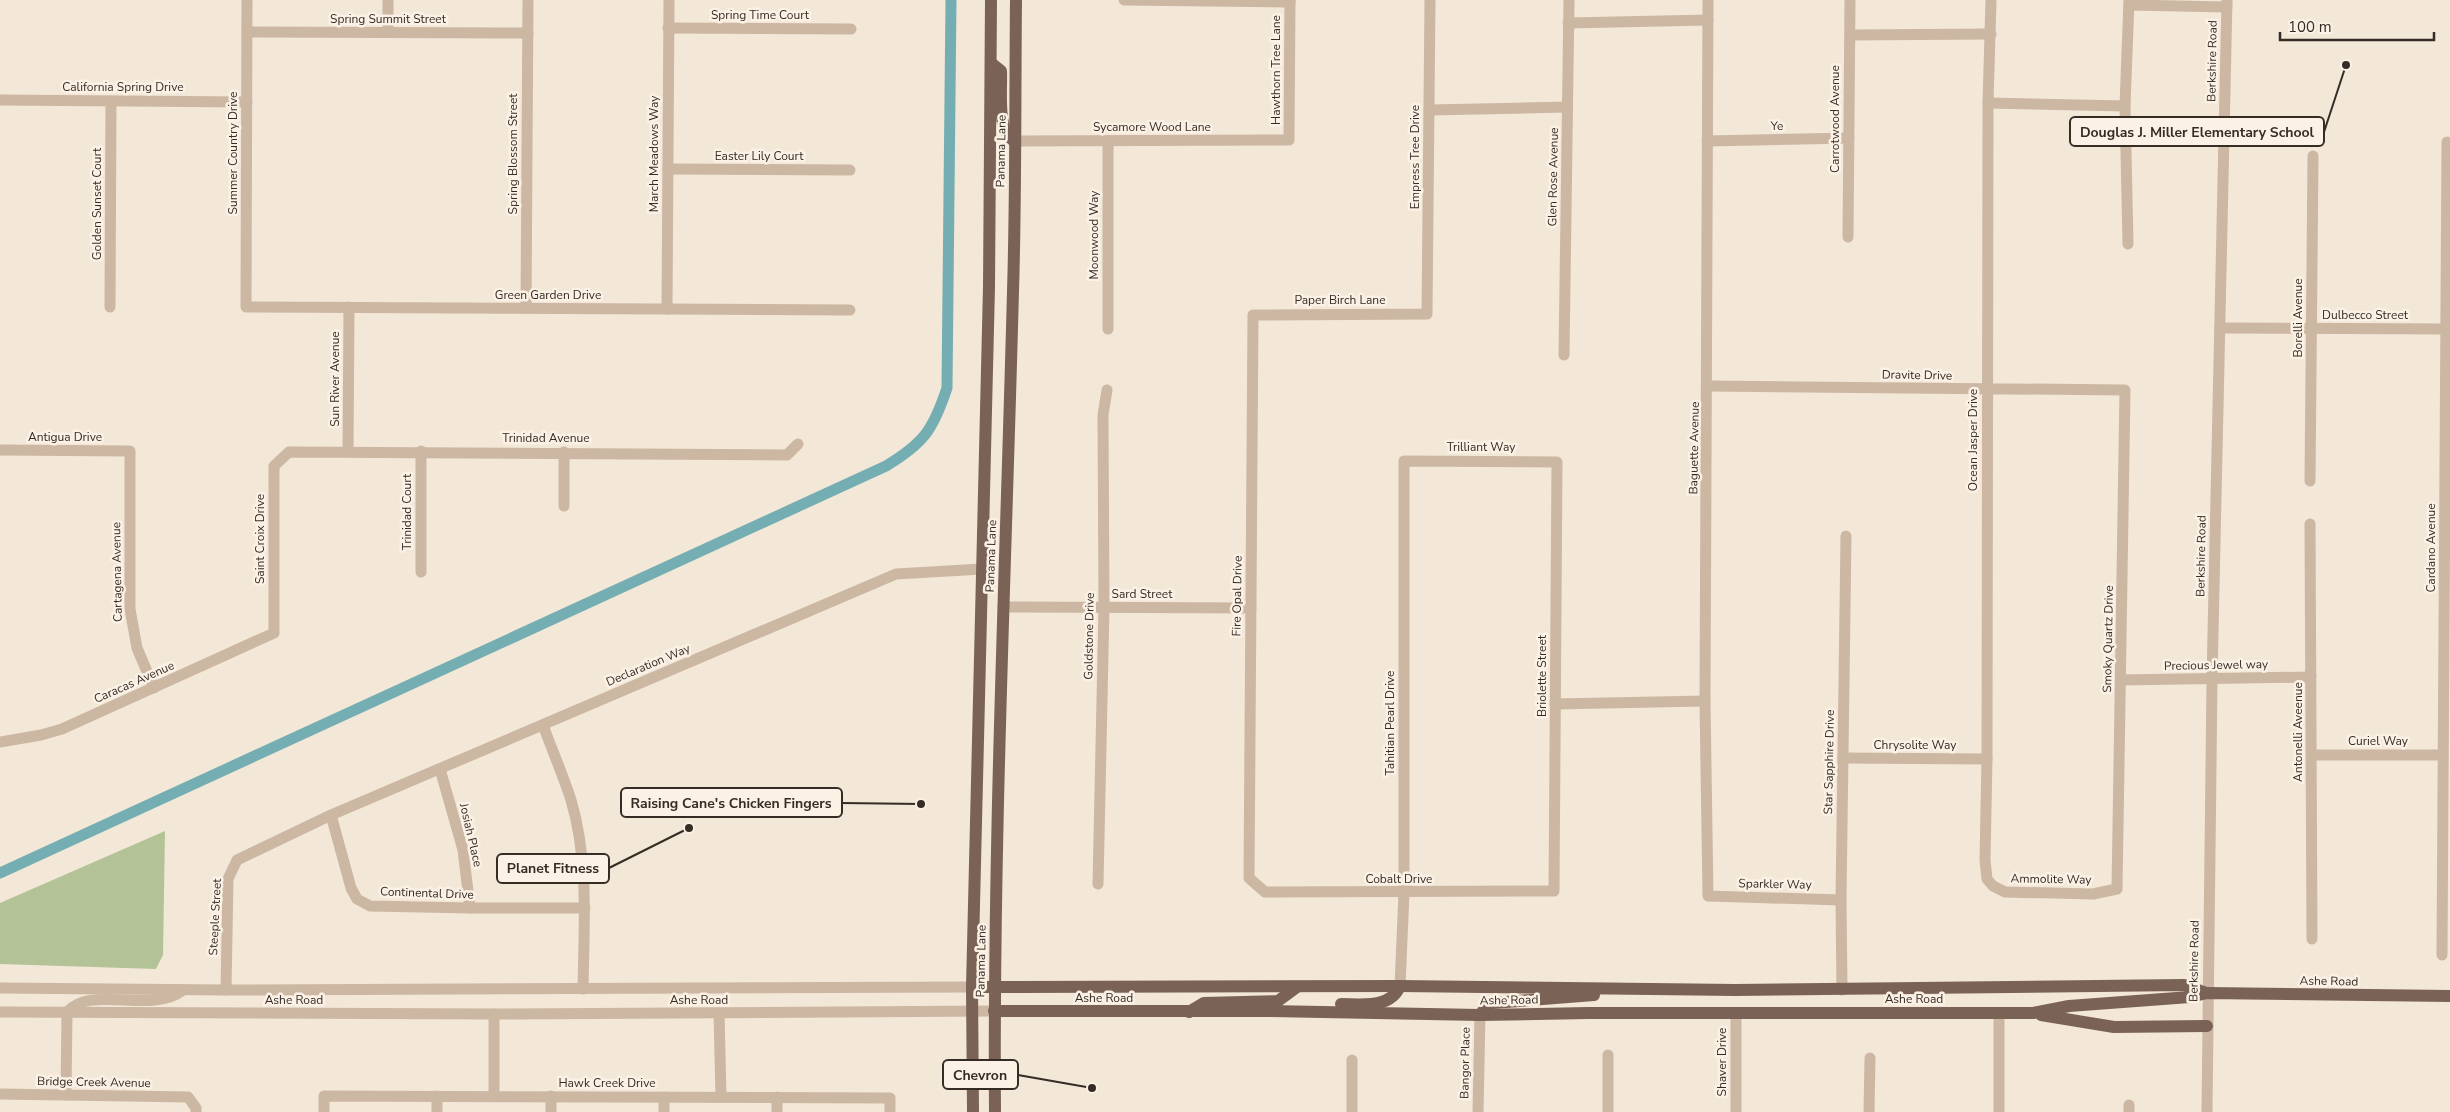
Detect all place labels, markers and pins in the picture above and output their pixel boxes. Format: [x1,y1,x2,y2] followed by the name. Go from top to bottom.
[2070,117,2324,146] callout: Douglas J. Miller Elementary School
[621,788,842,817] callout: Raising Cane's Chicken Fingers
[497,854,609,883] callout: Planet Fitness
[943,1060,1018,1089] callout: Chevron

